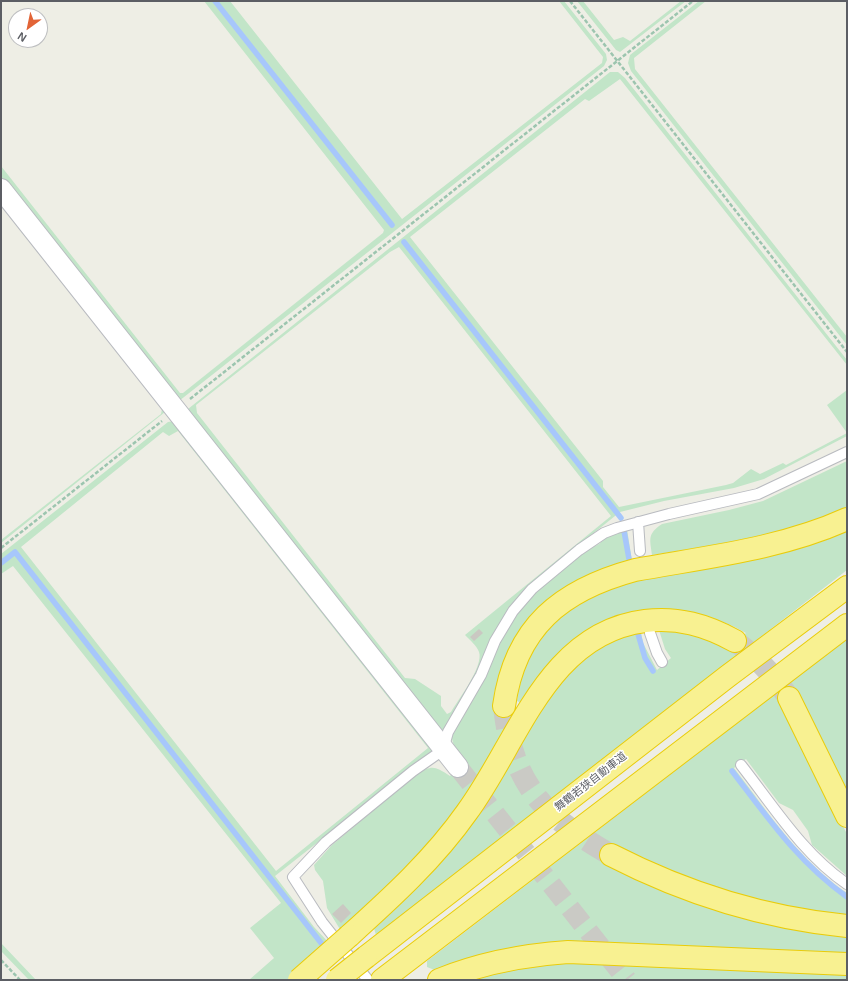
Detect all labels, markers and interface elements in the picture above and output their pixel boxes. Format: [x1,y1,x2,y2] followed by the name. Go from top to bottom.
[8,8,48,48] north arrow
[15,30,29,44] text: N
[552,750,630,814] street label: 舞鶴若狭自動車道

